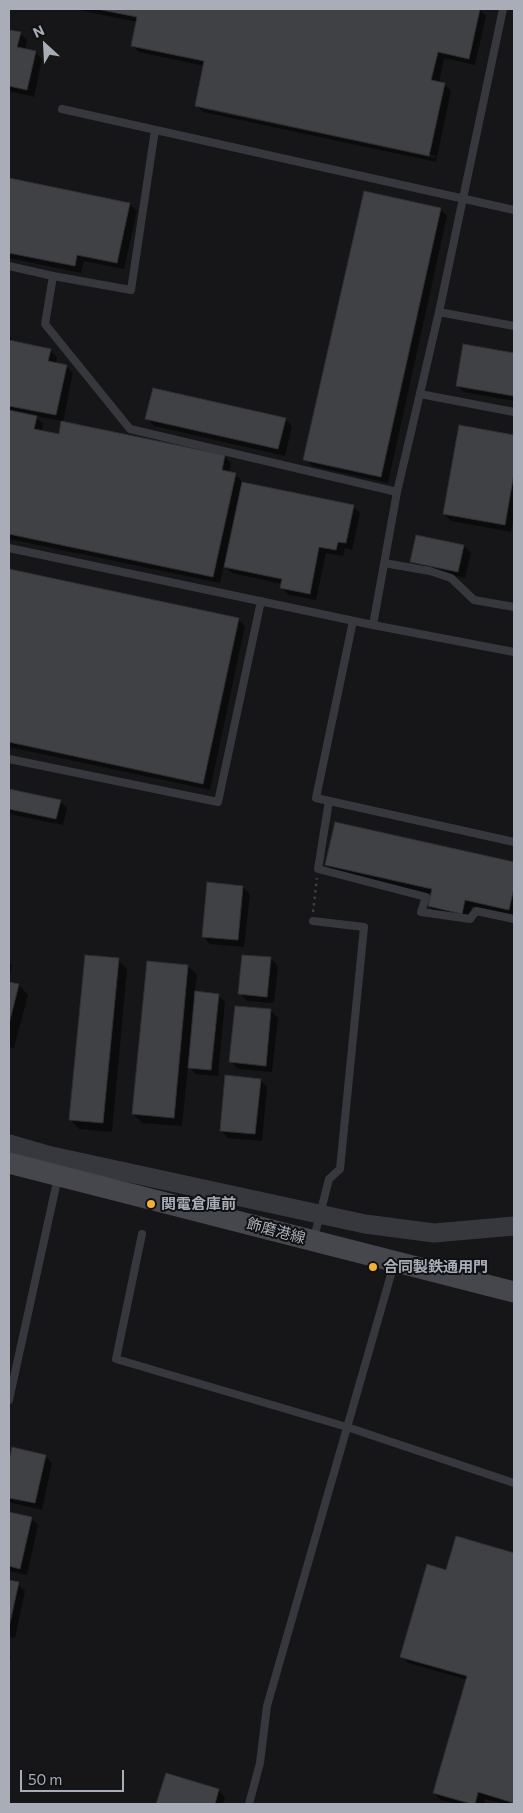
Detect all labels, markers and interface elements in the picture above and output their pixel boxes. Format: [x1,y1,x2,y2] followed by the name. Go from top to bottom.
[20,20,70,70] north arrow
[30,21,47,41] text: N
[161,1195,236,1213] place label: 関電倉庫前
[145,1198,157,1210] marker: 関電倉庫前
[245,1215,307,1247] street label: 飾磨港線
[383,1258,488,1276] place label: 合同製鉄通用門
[367,1261,379,1273] marker: 合同製鉄通用門
[22,1760,126,1792] scale bar
[28,1770,62,1788] text: 50 m

